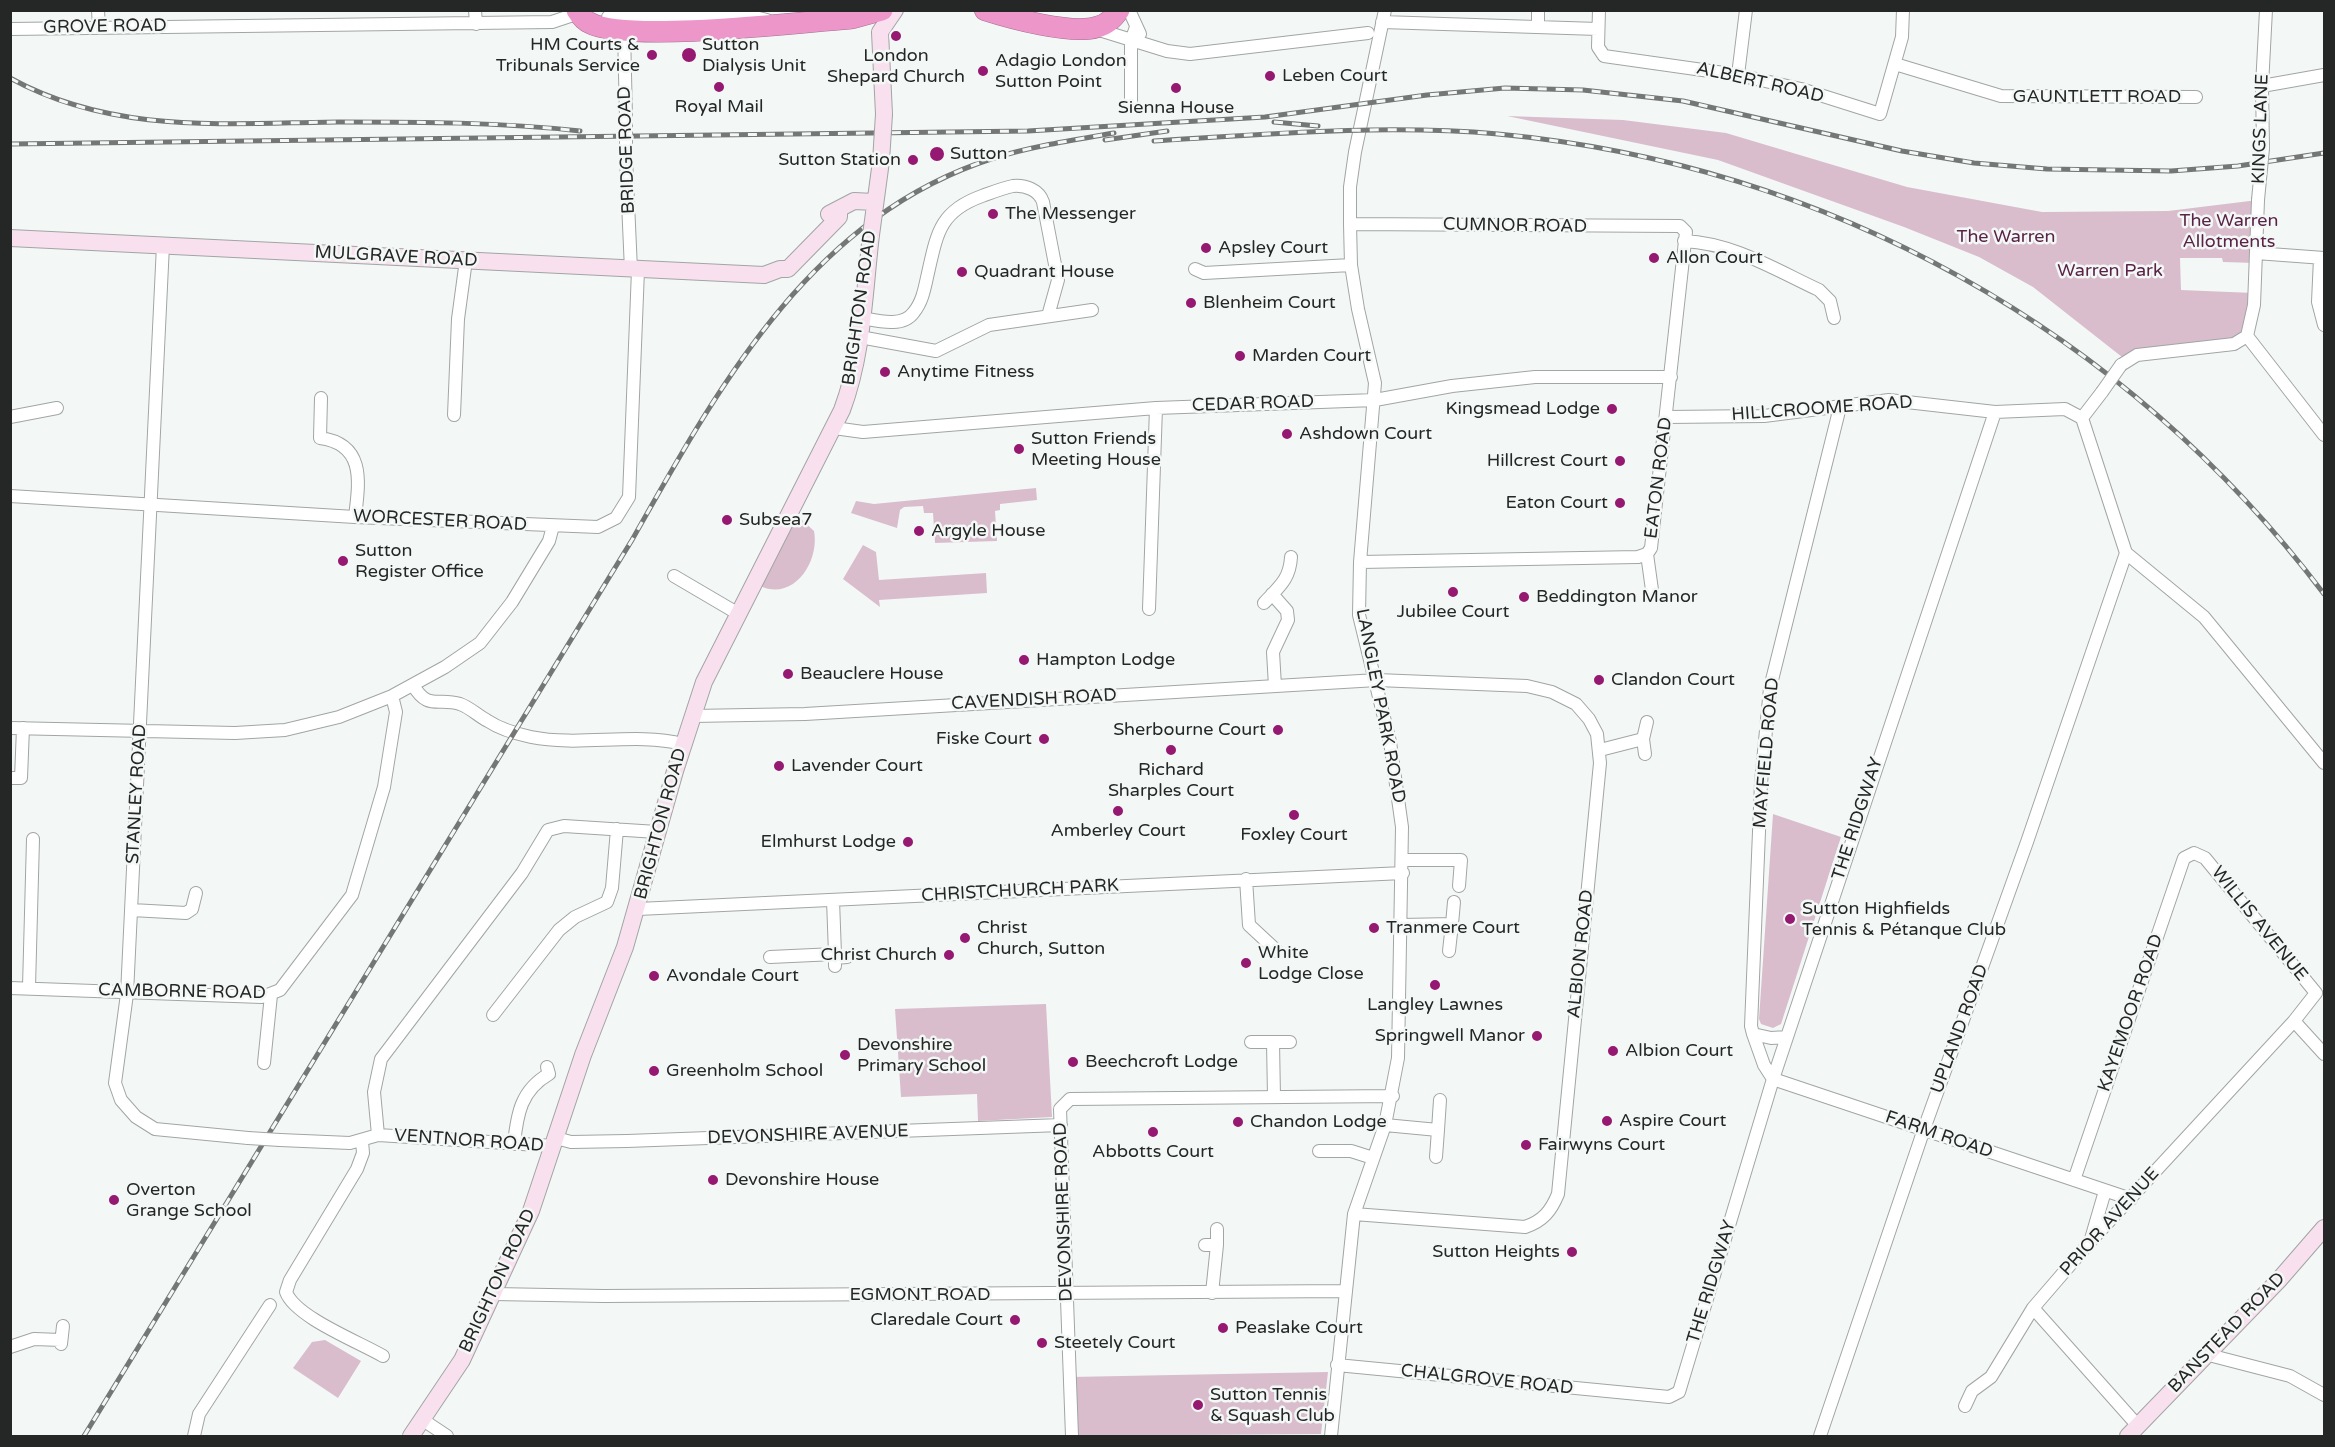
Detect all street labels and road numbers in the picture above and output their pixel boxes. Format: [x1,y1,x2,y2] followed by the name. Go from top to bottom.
[43,15,167,39] street label: GROVE ROAD
[1694,58,1826,108] street label: ALBERT ROAD
[2248,73,2274,185] street label: KINGS LANE
[614,86,640,214] street label: BRIDGE ROAD
[2013,86,2181,108] street label: GAUNTLETT ROAD
[1443,214,1587,238] street label: CUMNOR ROAD
[838,229,882,387] street label: BRIGHTON ROAD
[314,242,478,272] street label: MULGRAVE ROAD
[1192,391,1314,417] street label: CEDAR ROAD
[1731,392,1913,426] street label: HILLCROOME ROAD
[1641,416,1677,540] street label: EATON ROAD
[353,506,527,536] street label: WORCESTER ROAD
[1351,607,1409,805] street label: LANGLEY PARK ROAD
[1750,677,1784,829] street label: MAYFIELD ROAD
[951,685,1117,715] street label: CAVENDISH ROAD
[123,723,151,865] street label: STANLEY ROAD
[630,746,692,902] street label: BRIGHTON ROAD
[1828,755,1888,883] street label: THE RIDGWAY
[2206,862,2312,986] street label: WILLIS AVENUE
[921,875,1119,907] street label: CHRISTCHURCH PARK
[1564,889,1598,1019] street label: ALBION ROAD
[2094,931,2168,1095] street label: KAYEMOOR ROAD
[1927,961,1993,1097] street label: UPLAND ROAD
[98,980,266,1004] street label: CAMBORNE ROAD
[1882,1106,1996,1164] street label: FARM ROAD
[707,1121,909,1149] street label: DEVONSHIRE AVENUE
[1050,1122,1078,1302] street label: DEVONSHIRE ROAD
[393,1125,545,1157] street label: VENTNOR ROAD
[2056,1163,2164,1281] street label: PRIOR AVENUE
[455,1206,541,1356] street label: BRIGHTON ROAD
[1683,1218,1741,1346] street label: THE RIDGWAY
[2164,1268,2290,1398] street label: BANSTEAD ROAD
[849,1284,991,1306] street label: EGMONT ROAD
[1400,1360,1574,1400] street label: CHALGROVE ROAD

